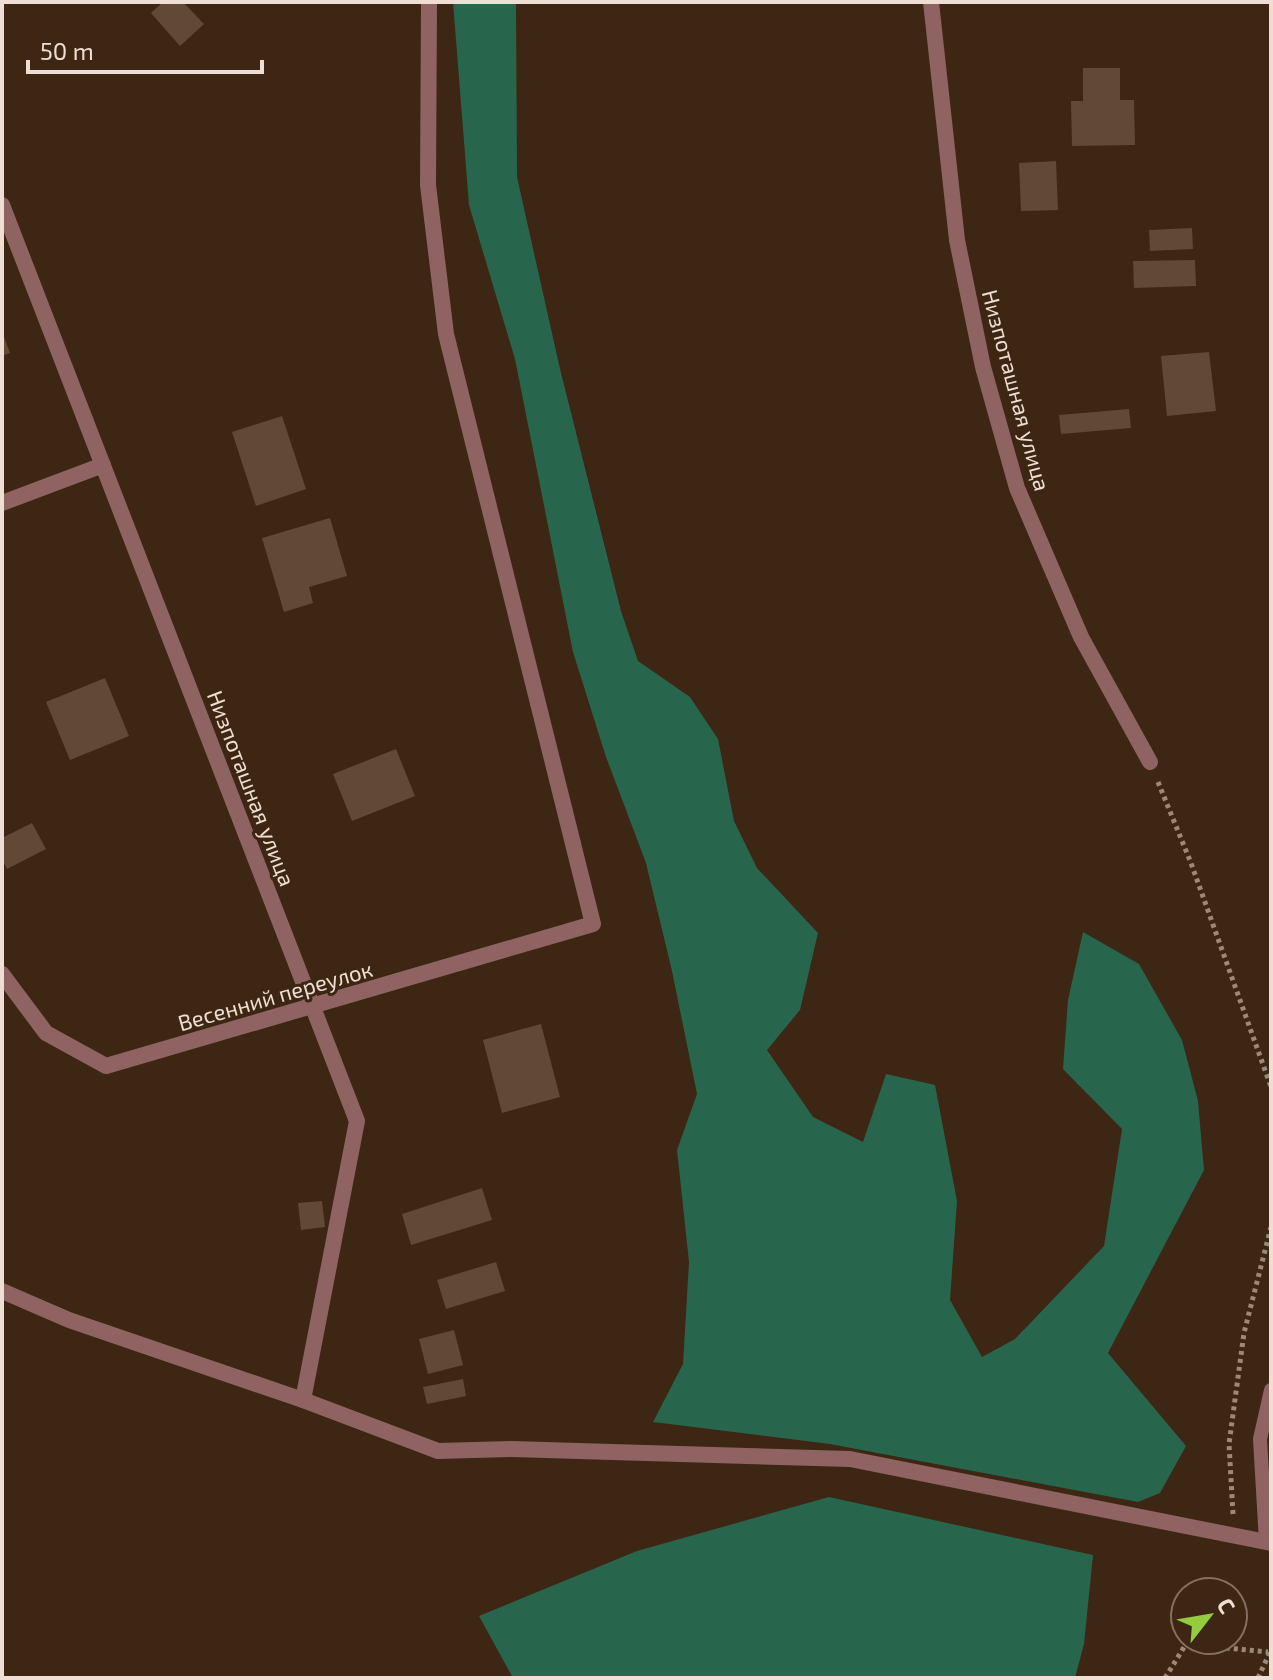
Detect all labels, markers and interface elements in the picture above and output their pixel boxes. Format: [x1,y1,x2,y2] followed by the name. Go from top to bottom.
[28,24,262,74] scale bar
[40,36,94,65] text: 50 m
[977,286,1056,494] street label: Низпоташная улица
[202,686,301,890] street label: Низпоташная улица
[175,955,376,1036] street label: Весенний переулок
[1169,1576,1249,1656] north arrow
[1213,1593,1242,1617] text: С

